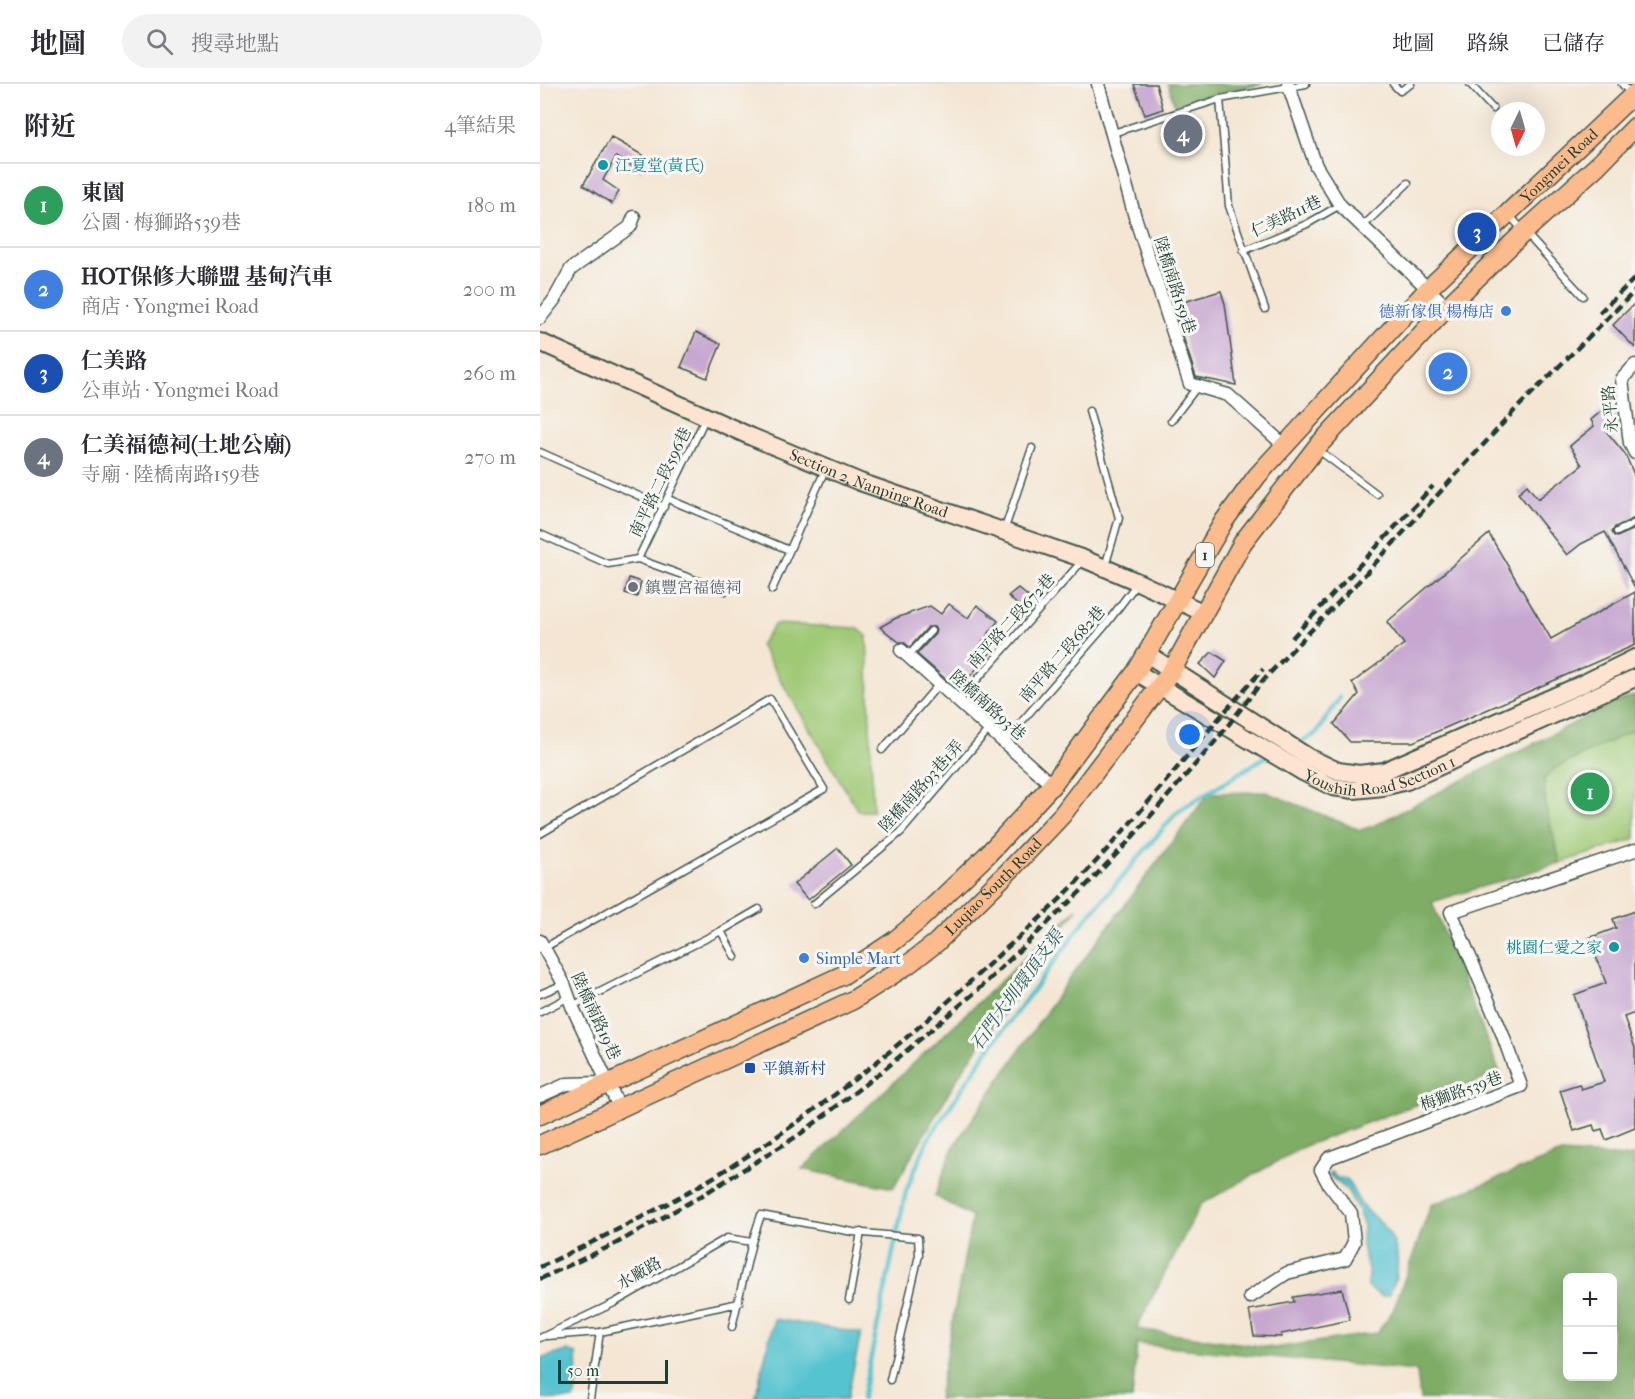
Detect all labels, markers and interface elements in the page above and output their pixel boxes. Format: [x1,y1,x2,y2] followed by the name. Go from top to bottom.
[122,14,542,68] search box
[143,25,176,58] icon: search
[30,27,86,60] text: 地圖
[191,31,279,57] text: 搜尋地點
[1392,31,1434,55] text: 地圖
[1467,31,1509,55] text: 路線
[1542,31,1605,55] text: 已儲存
[1491,102,1545,156] north arrow
[24,111,76,142] text: 附近
[1164,112,1202,156] pin: 4
[444,114,516,137] text: 4筆結果
[1515,124,1602,207] street label: Yongmei Road
[615,156,704,175] place label: 江夏堂(黃氏)
[596,158,610,172] marker: 江夏堂(黃氏)
[81,180,125,206] text: 東園
[1248,191,1324,241] street label: 仁美路11巷
[40,194,47,217] text: 1
[467,194,516,217] text: 180 m
[1458,210,1496,254] pin: 3
[81,211,241,234] text: 公園 · 梅獅路539巷
[1150,234,1200,336] street label: 陸橋南路159巷
[81,264,333,290] text: HOT保修大聯盟 基甸汽車
[38,278,49,301] text: 2
[463,278,516,301] text: 200 m
[81,295,259,318] text: 商店 · Yongmei Road
[1379,302,1494,321] place label: 德新傢俱 楊梅店
[1499,304,1513,318] marker: 德新傢俱 楊梅店
[81,348,147,374] text: 仁美路
[1428,350,1468,394] pin: 2
[39,362,48,385] text: 3
[463,362,516,385] text: 260 m
[81,379,279,402] text: 公車站 · Yongmei Road
[1598,384,1622,434] street label: 永平路
[625,424,695,540] street label: 南平路二段596巷
[81,432,291,458] text: 仁美福德祠(土地公廟)
[787,444,951,521] street label: Section 2, Nanping Road
[38,446,49,469] text: 4
[464,446,516,469] text: 270 m
[81,463,260,486] text: 寺廟 · 陸橋南路159巷
[1196,543,1214,567] road number: 1
[964,570,1058,672] street label: 南平路二段672巷
[645,578,741,597] place label: 鎮豐宮福德祠
[626,580,640,594] marker: 鎮豐宮福德祠
[1015,602,1109,706] street label: 南平路二段682巷
[946,666,1030,744] street label: 陸橋南路93巷
[1175,720,1204,749] your location
[875,736,967,836] street label: 陸橋南路93巷1弄
[1300,751,1458,800] street label: Youshih Road Section 1
[1570,770,1610,814] pin: 1
[940,833,1045,939] street label: Luqiao South Road
[966,923,1070,1054] water label: 石門大圳環頂支渠
[1506,938,1602,957] place label: 桃園仁愛之家
[1607,940,1621,954] marker: 桃園仁愛之家
[816,949,901,968] place label: Simple Mart
[797,951,811,965] marker: Simple Mart
[568,969,624,1063] street label: 陸橋南路19巷
[762,1059,826,1078] place label: 平鎮新村
[743,1061,757,1075] marker: 平鎮新村
[1417,1067,1505,1115] street label: 梅獅路539巷
[613,1253,665,1293] street label: 水廠路
[1563,1273,1617,1381] map controls
[1563,1273,1617,1327] button: +
[1563,1327,1617,1381] button: −
[558,1357,668,1384] scale bar
[567,1361,599,1380] text: 50 m

